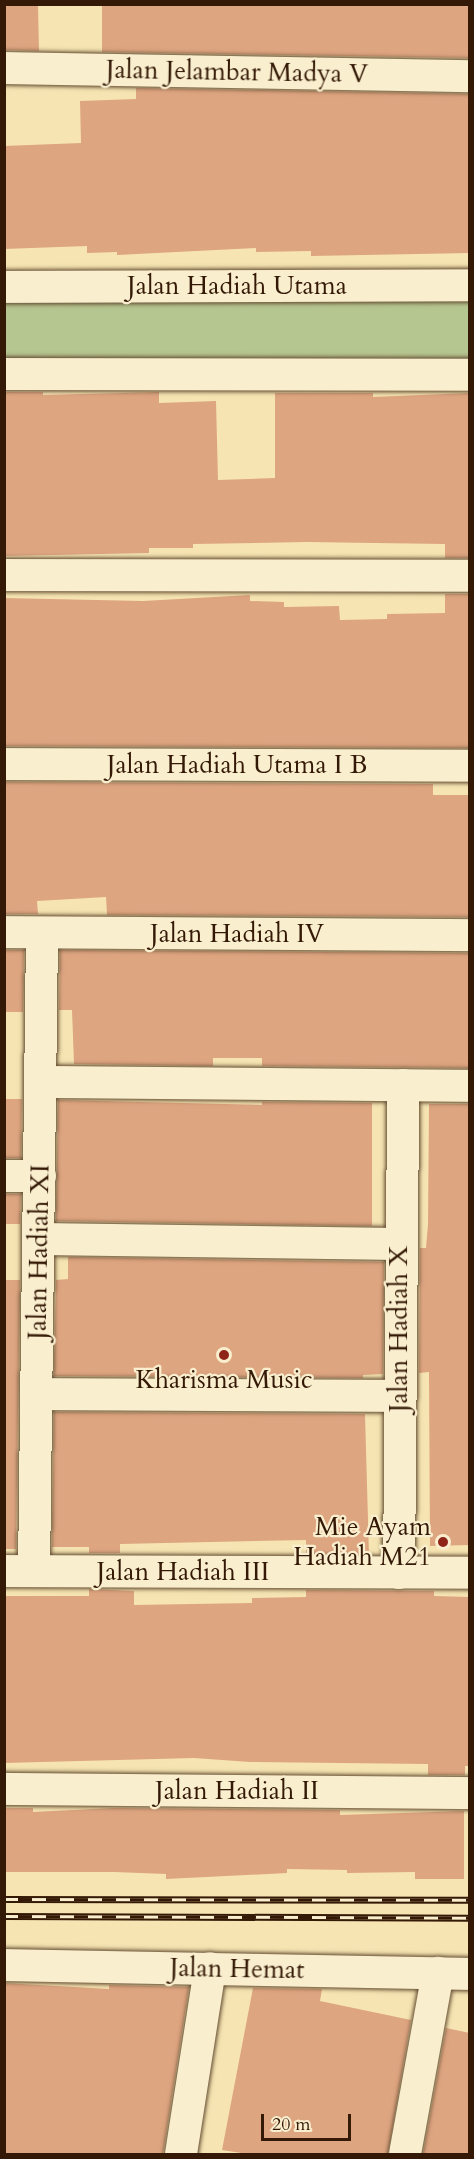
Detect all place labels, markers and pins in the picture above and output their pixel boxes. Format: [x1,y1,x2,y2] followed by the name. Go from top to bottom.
[217,1348,231,1362] marker: Kharisma Music
[135,1364,313,1396] place label: Kharisma Music
[293,1511,431,1572] place label: Mie Ayam Hadiah M21
[436,1535,450,1549] marker: Mie Ayam Hadiah M21

